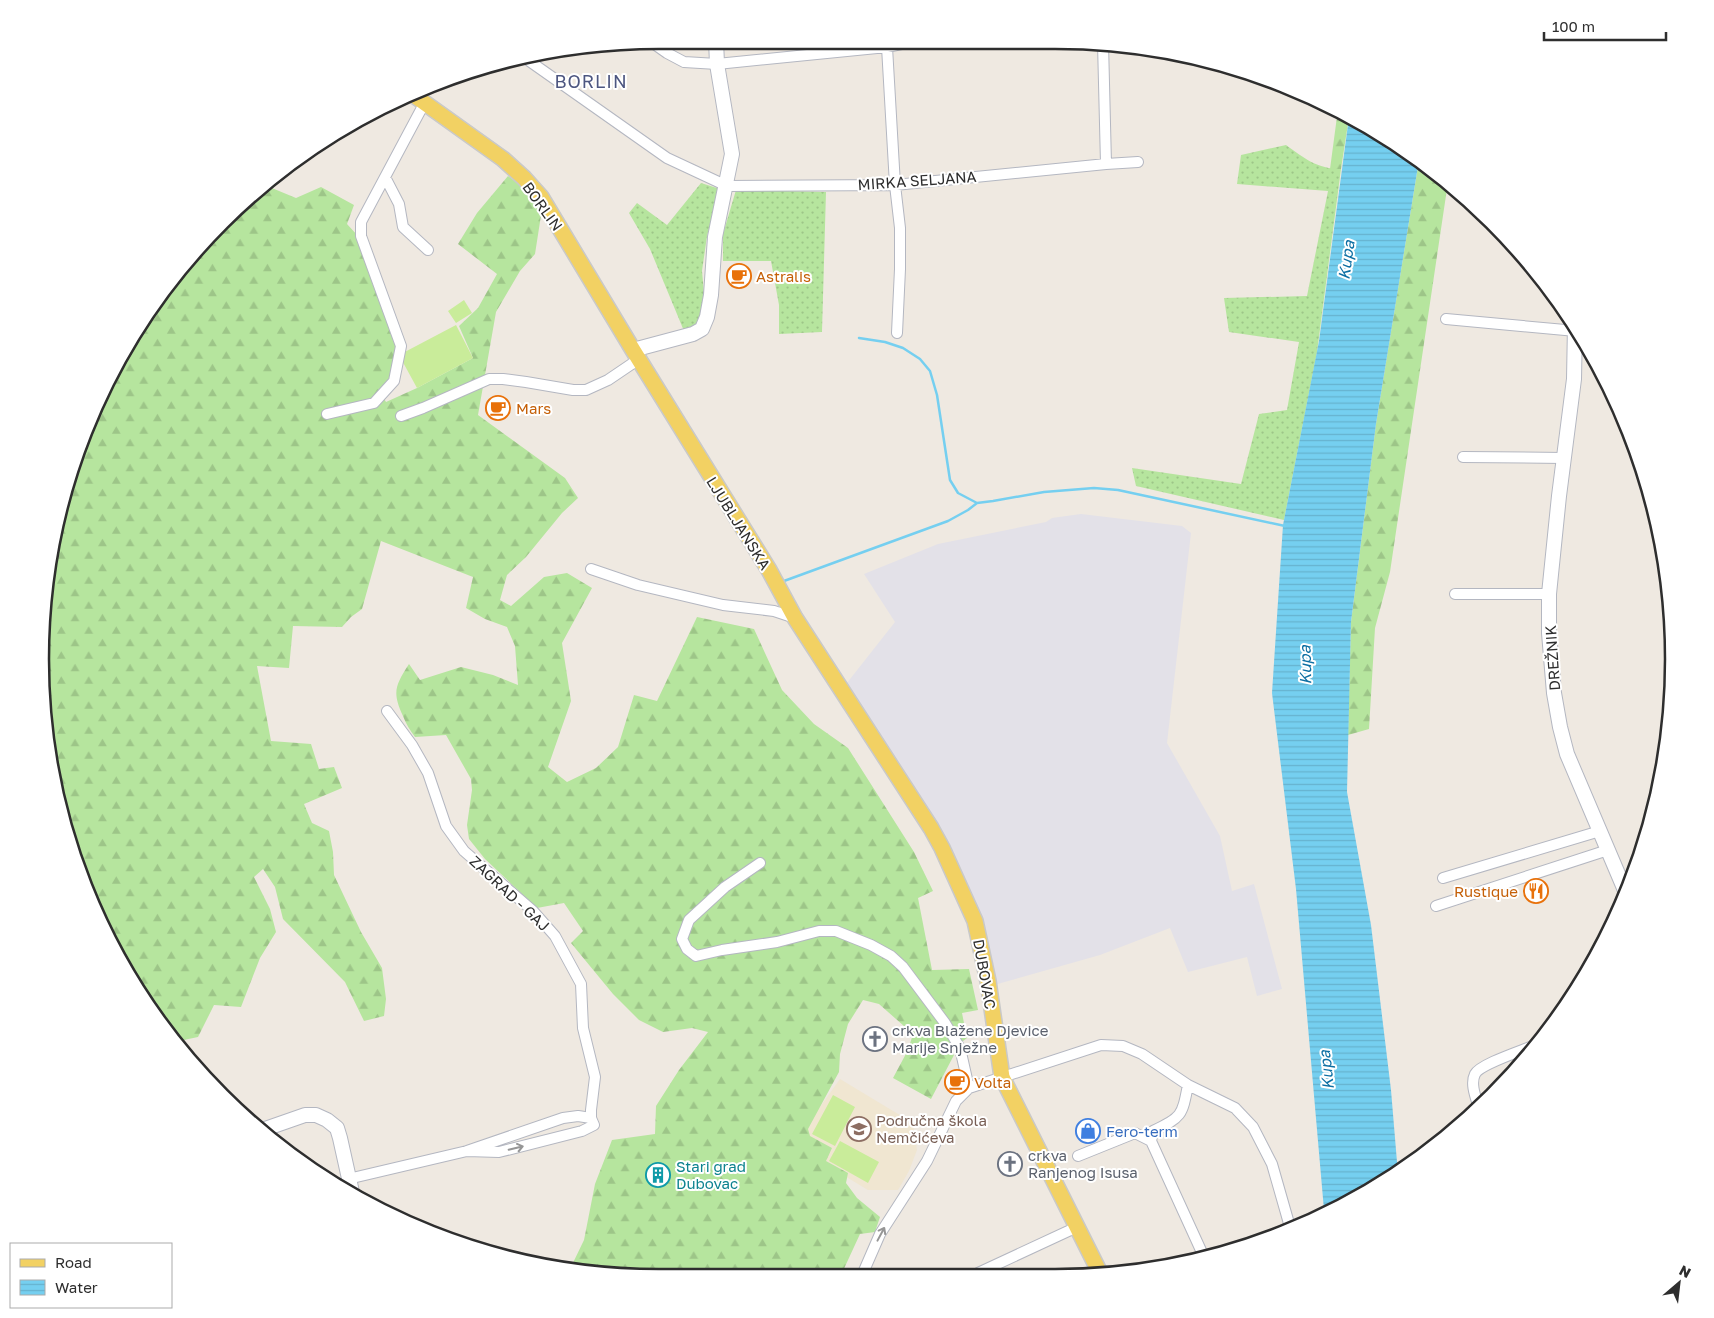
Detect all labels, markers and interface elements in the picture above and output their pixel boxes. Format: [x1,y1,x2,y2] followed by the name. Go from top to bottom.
[1544,10,1666,42] scale bar
[1552,17,1595,35] text: 100 m
[554,70,628,92] district label: BORLIN
[857,167,977,193] street label: MIRKA SELJANA
[519,178,567,234] street label: BORLIN
[1333,238,1359,281] water label: Kupa
[726,263,752,289] cafe icon: Astralis
[756,267,811,285] place label: Astralis
[485,395,511,421] cafe icon: Mars
[516,399,551,417] place label: Mars
[703,473,775,573] street label: LJUBLJANSKA
[1541,625,1563,691] street label: DREŽNIK
[1295,644,1315,685] water label: Kupa
[467,852,553,934] street label: ZAGRAD - GAJ
[1523,878,1549,904] restaurant icon: Rustique
[1454,882,1518,900] place label: Rustique
[970,938,1000,1010] street label: DUBOVAC
[892,1021,1049,1056] place label: crkva Blažene Djevice Marije Snježne
[862,1026,888,1052] church icon: crkva Blažene Djevice Marije Snježne
[1314,1048,1338,1091] water label: Kupa
[944,1069,970,1095] cafe icon: Volta
[974,1073,1011,1091] place label: Volta
[876,1111,987,1146] place label: Područna škola Nemčićeva
[846,1116,872,1142] school or university icon: Područna škola Nemčićeva
[1075,1118,1101,1144] shop icon: Fero-term
[1106,1122,1178,1140] place label: Fero-term
[507,1143,523,1152] one-way arrow
[1028,1146,1138,1181] place label: crkva Ranjenog Isusa
[997,1151,1023,1177] church icon: crkva Ranjenog Isusa
[676,1157,746,1192] place label: Stari grad Dubovac
[645,1162,671,1188] building icon: Stari grad Dubovac
[876,1226,886,1241] one-way arrow
[10,1243,172,1308] legend
[55,1253,92,1271] text: Road
[1654,1258,1704,1308] north arrow
[1677,1261,1694,1281] text: N
[55,1278,98,1296] text: Water

